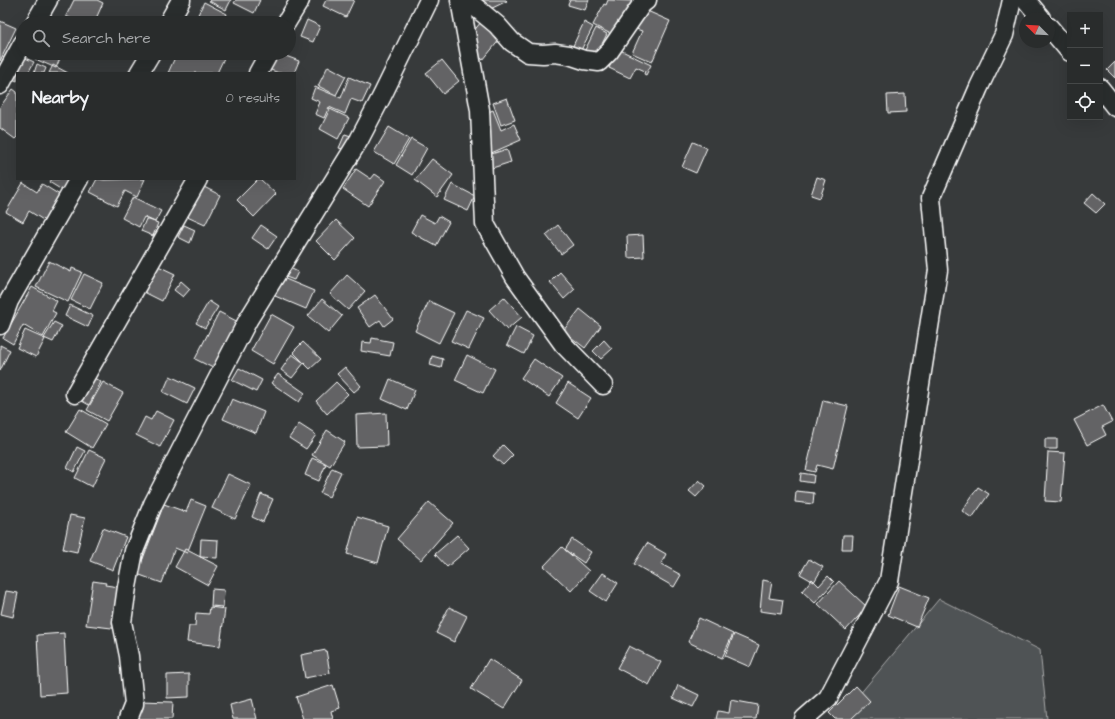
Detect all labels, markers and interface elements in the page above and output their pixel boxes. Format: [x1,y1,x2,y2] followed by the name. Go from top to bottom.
[1019,12,1055,48] north arrow
[1067,12,1103,120] map controls
[1067,12,1103,48] button: +
[16,16,296,60] search box
[30,27,52,49] icon: search
[62,28,151,49] text: Search here
[1067,48,1103,84] button: −
[1067,84,1103,120] button: locate
[32,86,89,110] text: Nearby
[225,89,280,107] text: 0 results

